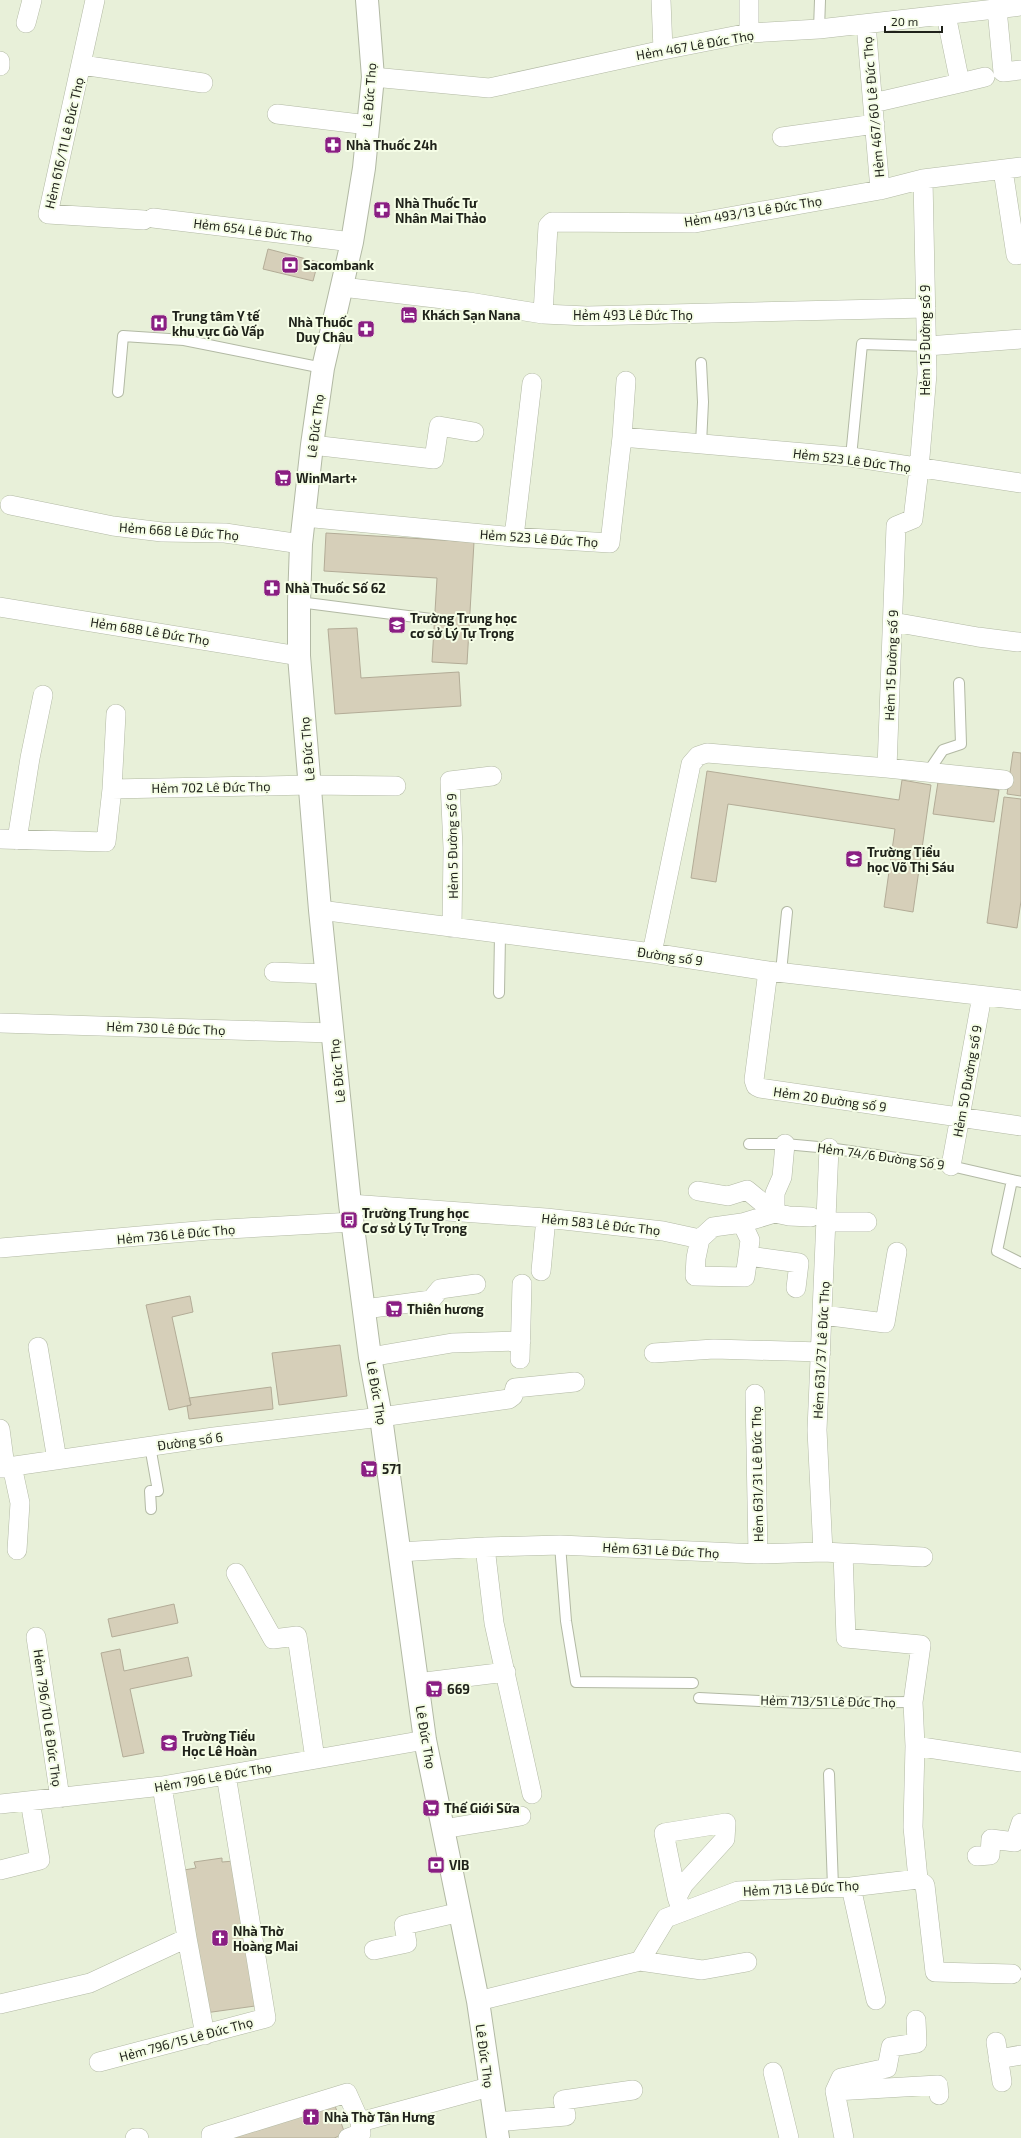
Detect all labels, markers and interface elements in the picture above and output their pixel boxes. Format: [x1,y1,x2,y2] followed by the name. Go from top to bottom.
[885,8,942,34] scale bar
[891,14,918,28] text: 20 m
[635,27,755,63] street label: Hẻm 467 Lê Đức Thọ
[859,36,887,178] street label: Hẻm 467/60 Lê Đức Thọ
[359,62,379,128] street label: Lê Đức Thọ
[41,76,87,210] street label: Hẻm 616/11 Lê Đức Thọ
[323,135,343,155] pharmacy icon: Nhà Thuốc 24h
[346,137,437,153] place label: Nhà Thuốc 24h
[683,192,823,230] street label: Hẻm 493/13 Lê Đức Thọ
[395,195,487,226] place label: Nhà Thuốc Tư Nhân Mai Thảo
[372,200,392,220] pharmacy icon: Nhà Thuốc Tư Nhân Mai Thảo
[193,215,313,245] street label: Hẻm 654 Lê Đức Thọ
[280,255,300,275] bank icon: Sacombank
[303,257,375,273] place label: Sacombank
[917,284,933,396] street label: Hẻm 15 Đường số 9
[399,305,419,325] hotel icon: Khách Sạn Nana
[422,307,520,323] place label: Khách Sạn Nana
[573,307,693,323] street label: Hẻm 493 Lê Đức Thọ
[172,308,265,339] place label: Trung tâm Y tế khu vực Gò Vấp
[149,313,169,333] hospital icon: Trung tâm Y tế khu vực Gò Vấp
[288,314,353,345] place label: Nhà Thuốc Duy Châu
[356,319,376,339] pharmacy icon: Nhà Thuốc Duy Châu
[303,393,327,459] street label: Lê Đức Thọ
[792,445,912,475] street label: Hẻm 523 Lê Đức Thọ
[273,468,293,488] supermarket icon: WinMart+
[296,470,357,486] place label: WinMart+
[119,519,239,543] street label: Hẻm 668 Lê Đức Thọ
[479,526,599,550] street label: Hẻm 523 Lê Đức Thọ
[262,578,282,598] pharmacy icon: Nhà Thuốc Số 62
[285,580,386,596] place label: Nhà Thuốc Số 62
[881,609,901,721] street label: Hẻm 15 Đường số 9
[410,610,518,641] place label: Trường Trung học cơ sở Lý Tự Trọng
[89,614,211,648] street label: Hẻm 688 Lê Đức Thọ
[387,615,407,635] school or university icon: Trường Trung học cơ sở Lý Tự Trọng
[296,716,318,782] street label: Lê Đức Thọ
[151,778,271,796] street label: Hẻm 702 Lê Đức Thọ
[443,793,461,899] street label: Hẻm 5 Đường số 9
[867,844,954,875] place label: Trường Tiểu học Võ Thị Sáu
[844,849,864,869] school or university icon: Trường Tiểu học Võ Thị Sáu
[636,943,704,969] street label: Đường số 9
[106,1018,226,1038] street label: Hẻm 730 Lê Đức Thọ
[949,1024,985,1138] street label: Hẻm 50 Đường số 9
[326,1038,348,1104] street label: Lê Đức Thọ
[772,1083,888,1115] street label: Hẻm 20 Đường số 9
[816,1139,946,1173] street label: Hẻm 74/6 Đường Số 9
[362,1205,470,1236] place label: Trường Trung học Cơ sở Lý Tự Trọng
[339,1210,359,1230] bus stop icon: Trường Trung học Cơ sở Lý Tự Trọng
[541,1210,661,1238] street label: Hẻm 583 Lê Đức Thọ
[116,1221,236,1247] street label: Hẻm 736 Lê Đức Thọ
[809,1281,833,1419] street label: Hẻm 631/37 Lê Đức Thọ
[384,1299,404,1319] supermarket icon: Thiên hương
[407,1301,484,1317] place label: Thiên hương
[364,1360,390,1426] street label: Lê Đức Thọ
[748,1406,766,1542] street label: Hẻm 631/31 Lê Đức Thọ
[156,1428,224,1454] street label: Đường số 6
[359,1459,379,1479] supermarket icon: 571
[382,1461,402,1477] place label: 571
[602,1539,720,1561] street label: Hẻm 631 Lê Đức Thọ
[30,1648,66,1788] street label: Hẻm 796/10 Lê Đức Thọ
[424,1679,444,1699] supermarket icon: 669
[447,1681,470,1697] place label: 669
[760,1692,896,1710] street label: Hẻm 713/51 Lê Đức Thọ
[413,1704,439,1770] street label: Lê Đức Thọ
[182,1728,257,1759] place label: Trường Tiểu Học Lê Hoàn
[159,1733,179,1753] school or university icon: Trường Tiểu Học Lê Hoàn
[153,1759,273,1795] street label: Hẻm 796 Lê Đức Thọ
[421,1798,441,1818] supermarket icon: Thế Giới Sữa
[444,1800,520,1816] place label: Thế Giới Sữa
[426,1855,446,1875] bank icon: VIB
[449,1857,469,1873] place label: VIB
[742,1877,860,1899] street label: Hẻm 713 Lê Đức Thọ
[233,1923,298,1954] place label: Nhà Thờ Hoàng Mai
[210,1928,230,1948] church icon: Nhà Thờ Hoàng Mai
[117,2013,255,2065] street label: Hẻm 796/15 Lê Đức Thọ
[473,2023,497,2089] street label: Lê Đức Thọ
[301,2107,321,2127] church icon: Nhà Thờ Tân Hưng
[324,2109,435,2125] place label: Nhà Thờ Tân Hưng

